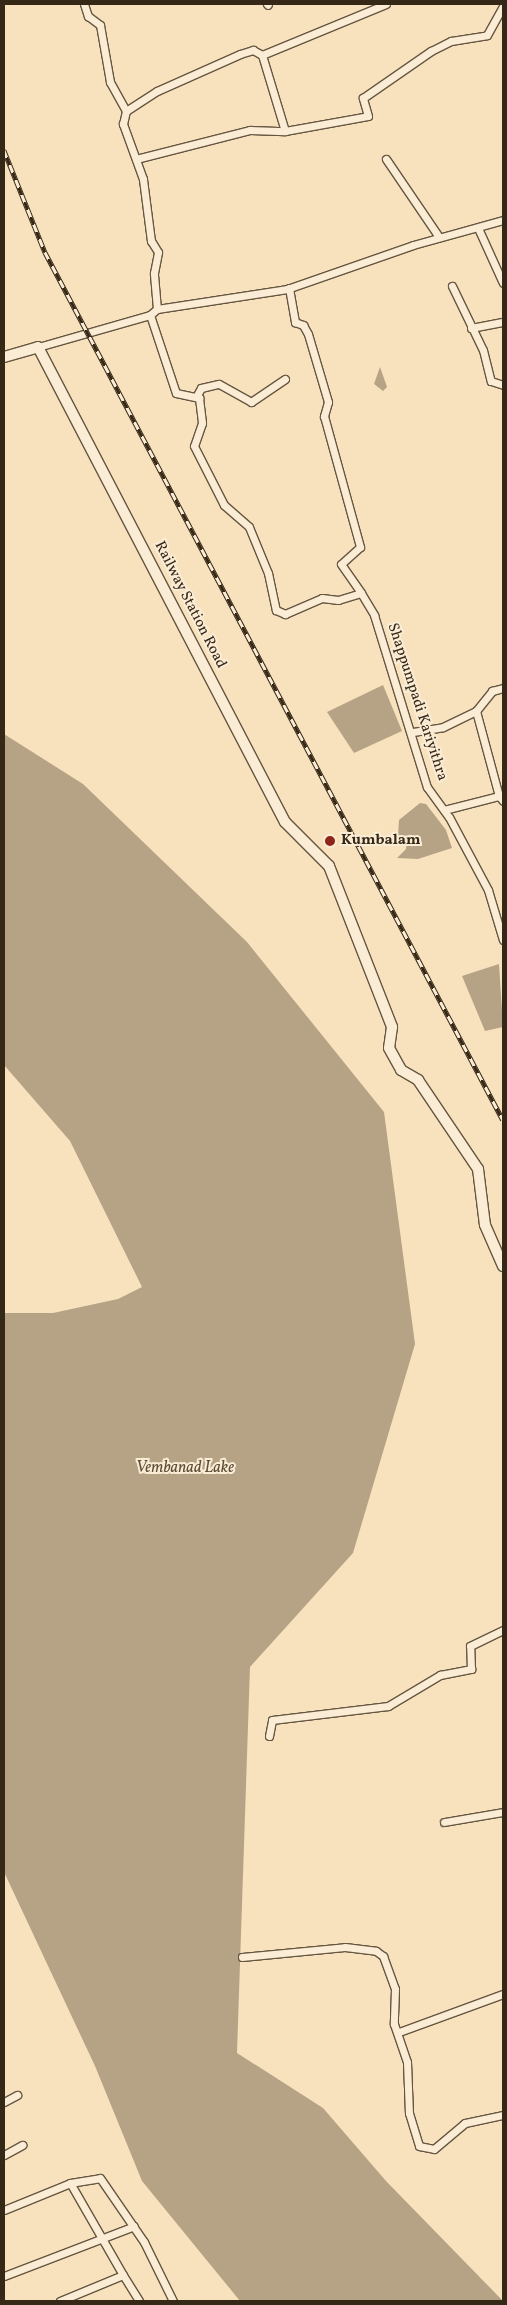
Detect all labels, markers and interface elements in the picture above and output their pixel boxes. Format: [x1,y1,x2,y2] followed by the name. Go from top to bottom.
[150,538,230,672] street label: Railway Station Road
[383,621,451,783] street label: Shappumpadi Kariyithra
[341,832,420,850] place label: Kumbalam
[323,834,337,848] marker: Kumbalam
[136,1458,234,1478] water label: Vembanad Lake

